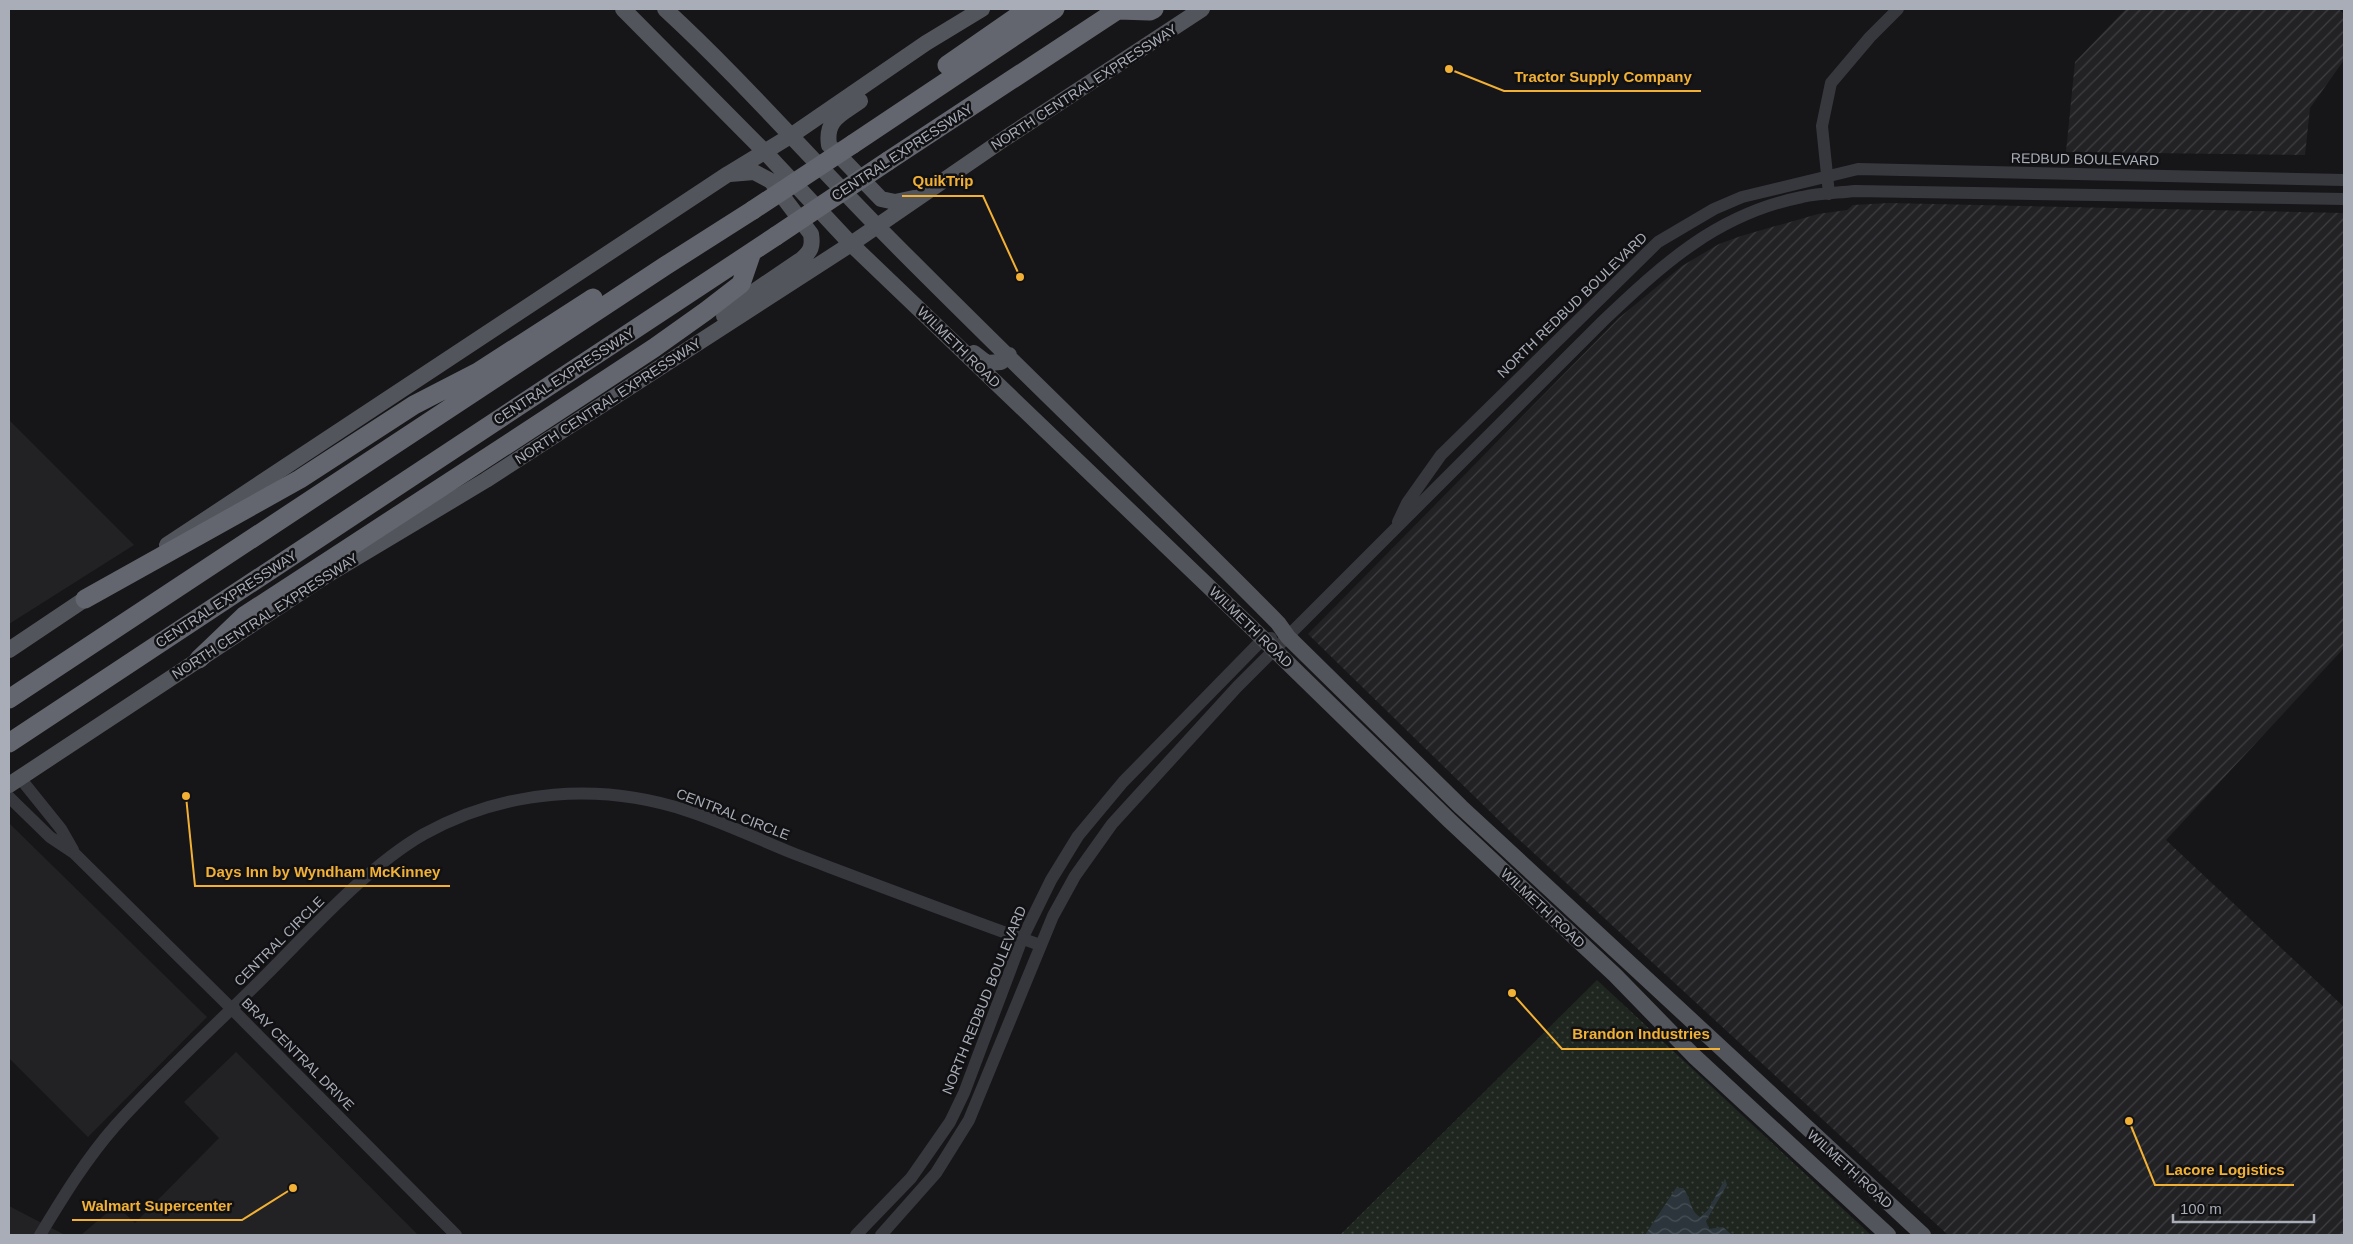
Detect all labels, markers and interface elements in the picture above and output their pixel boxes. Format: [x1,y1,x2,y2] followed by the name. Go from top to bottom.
[988,20,1181,153] street label: NORTH CENTRAL EXPRESSWAY
[1504,61,1701,91] callout: Tractor Supply Company
[1514,68,1692,85] text: Tractor Supply Company
[828,100,976,204] street label: CENTRAL EXPRESSWAY
[2011,150,2159,168] street label: REDBUD BOULEVARD
[902,166,983,196] callout: QuikTrip
[913,172,973,189] text: QuikTrip
[1494,229,1650,381] street label: NORTH REDBUD BOULEVARD
[914,303,1004,391] street label: WILMETH ROAD
[490,324,638,428] street label: CENTRAL EXPRESSWAY
[512,334,705,467] street label: NORTH CENTRAL EXPRESSWAY
[152,547,300,651] street label: CENTRAL EXPRESSWAY
[169,549,362,682] street label: NORTH CENTRAL EXPRESSWAY
[1206,583,1296,671] street label: WILMETH ROAD
[674,785,792,843] street label: CENTRAL CIRCLE
[195,856,450,886] callout: Days Inn by Wyndham McKinney
[206,863,441,880] text: Days Inn by Wyndham McKinney
[1498,865,1588,951] street label: WILMETH ROAD
[231,893,327,989] street label: CENTRAL CIRCLE
[939,903,1029,1097] street label: NORTH REDBUD BOULEVARD
[239,995,357,1113] street label: BRAY CENTRAL DRIVE
[1562,1019,1720,1049] callout: Brandon Industries
[1572,1025,1710,1042] text: Brandon Industries
[1804,1127,1896,1211] street label: WILMETH ROAD
[2155,1155,2294,1185] callout: Lacore Logistics
[2165,1161,2285,1178] text: Lacore Logistics
[72,1190,242,1220] callout: Walmart Supercenter
[2173,1192,2314,1224] scale bar
[82,1197,232,1214] text: Walmart Supercenter
[2180,1200,2222,1217] text: 100 m

